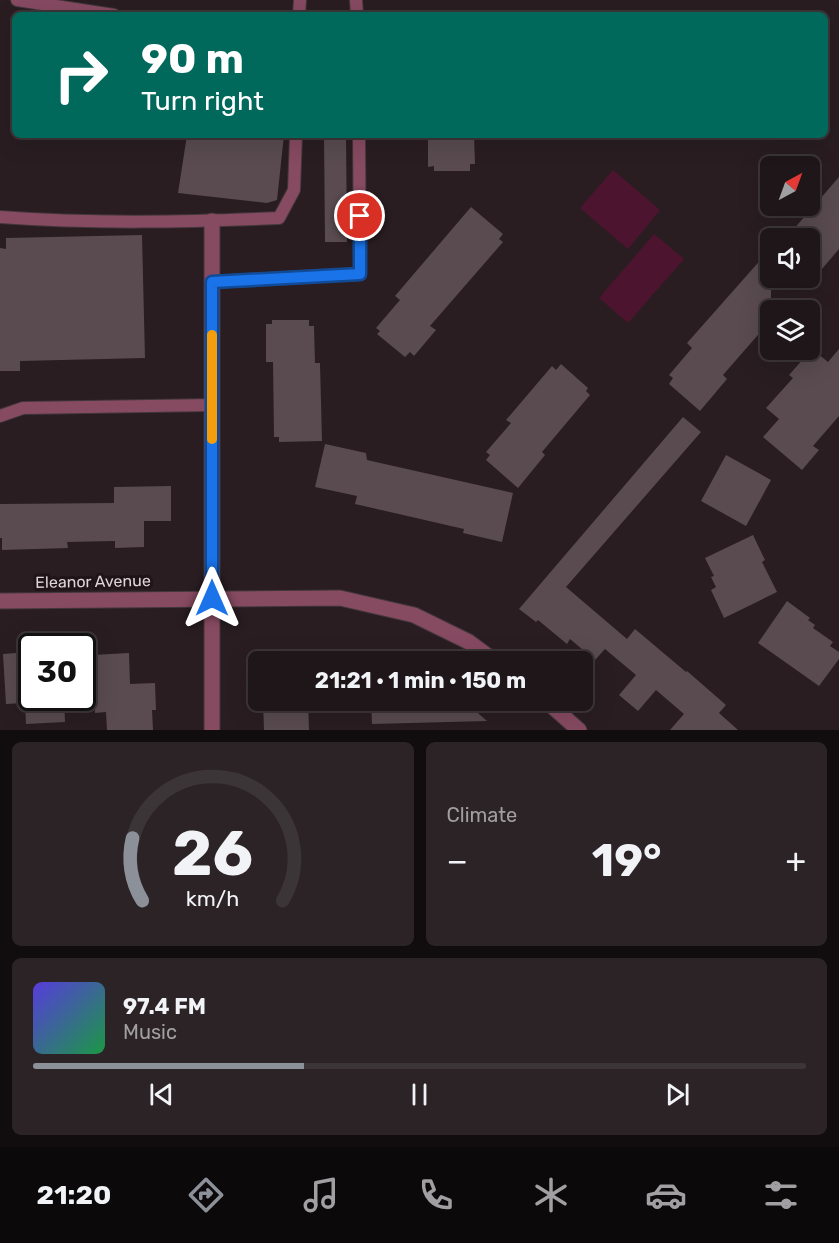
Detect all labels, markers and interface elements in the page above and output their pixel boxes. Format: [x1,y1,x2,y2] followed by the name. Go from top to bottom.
[141,34,244,84] text: 90 m
[42,36,120,114] icon: right
[141,85,264,117] text: Turn right
[760,156,820,216] north arrow
[760,156,820,360] map controls
[334,190,385,241] pin
[343,199,376,232] icon: arrive
[760,228,820,288] button: sound
[760,300,820,360] button: layers
[180,566,244,630] position arrow
[35,571,151,592] street label: Eleanor Avenue
[18,633,96,711] speed limit sign: 30
[315,667,526,694] text: 21:21 · 1 min · 150 m
[447,803,517,827] text: Climate
[172,817,253,891] text: 26
[592,834,662,887] text: 19°
[447,841,468,880] text: −
[785,841,806,880] text: +
[186,886,240,911] text: km/h
[123,993,206,1020] text: 97.4 FM
[123,1020,177,1044] text: Music
[145,1078,178,1111] icon: previous
[403,1078,436,1111] icon: pause
[661,1078,694,1111] icon: next
[185,1174,227,1216] icon: directions
[300,1174,342,1216] icon: music
[415,1174,457,1216] icon: phone
[530,1174,572,1216] icon: climate
[645,1174,687,1216] icon: car
[760,1174,802,1216] icon: filters
[37,1179,111,1211] text: 21:20

